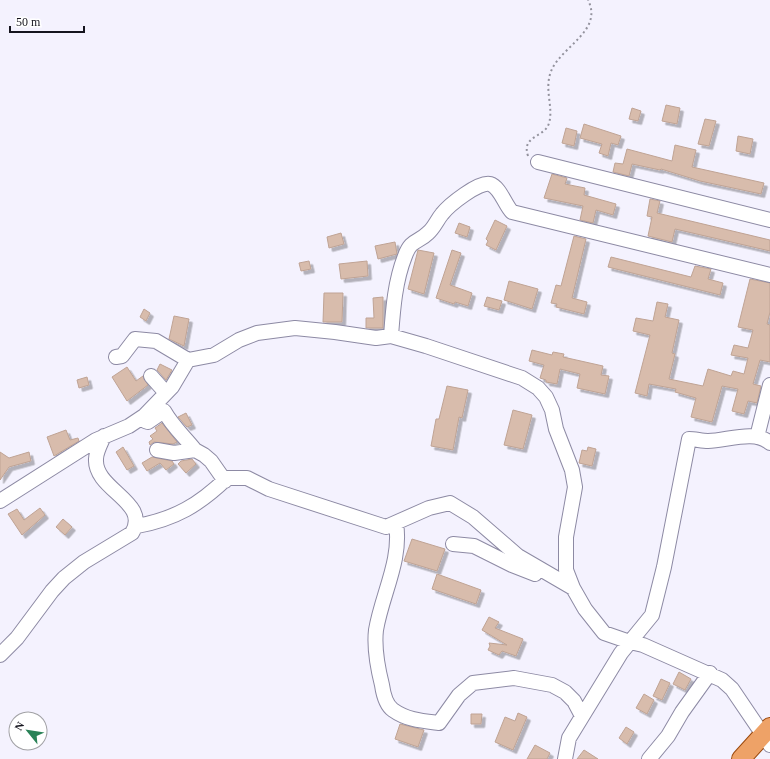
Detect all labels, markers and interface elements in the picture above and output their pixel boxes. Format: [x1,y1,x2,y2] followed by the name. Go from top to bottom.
[10,8,84,34] scale bar
[16,15,41,29] text: 50 m
[8,711,48,751] north arrow
[12,720,27,732] text: N

